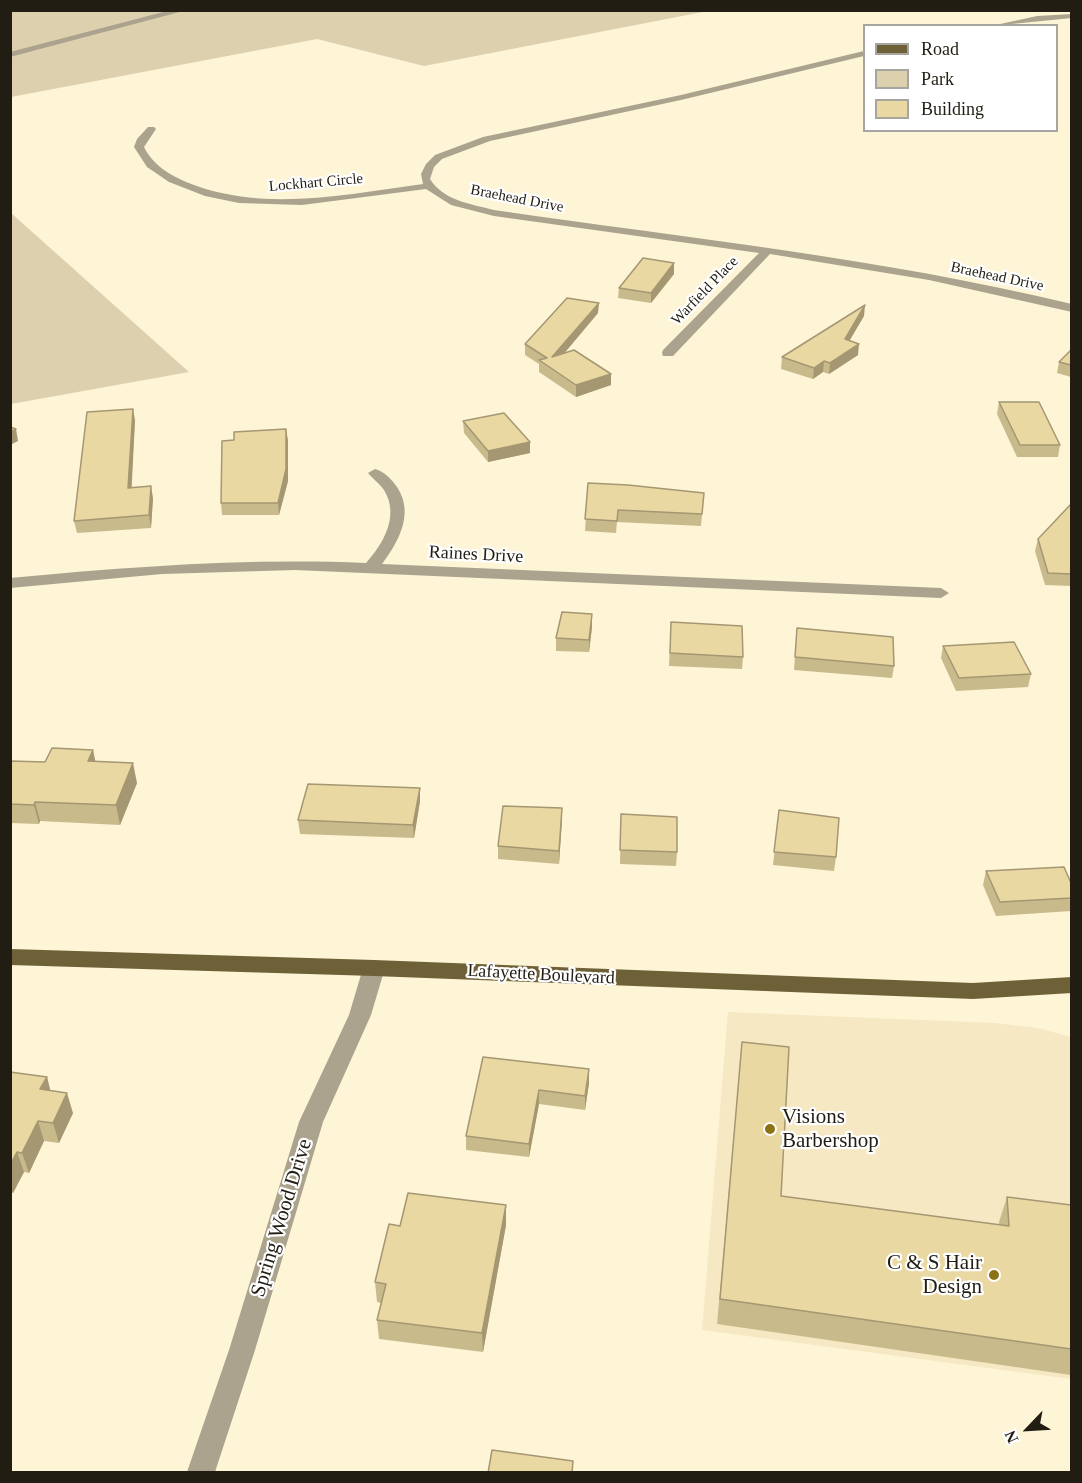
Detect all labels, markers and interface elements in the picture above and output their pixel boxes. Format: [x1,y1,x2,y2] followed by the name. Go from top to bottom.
[863,24,1058,132] legend
[921,39,959,59] text: Road
[921,69,954,89] text: Park
[921,99,984,119] text: Building
[268,170,364,196] street label: Lockhart Circle
[469,181,565,217] street label: Braehead Drive
[668,253,742,329] street label: Warfield Place
[949,258,1045,296] street label: Braehead Drive
[428,542,524,568] street label: Raines Drive
[467,960,615,990] street label: Lafayette Boulevard
[782,1104,879,1154] place label: Visions Barbershop
[763,1122,777,1136] marker: Visions Barbershop
[246,1136,318,1300] street label: Spring Wood Drive
[887,1250,982,1300] place label: C & S Hair Design
[987,1268,1001,1282] marker: C & S Hair Design
[998,1399,1058,1459] north arrow
[1001,1428,1021,1446] text: N

